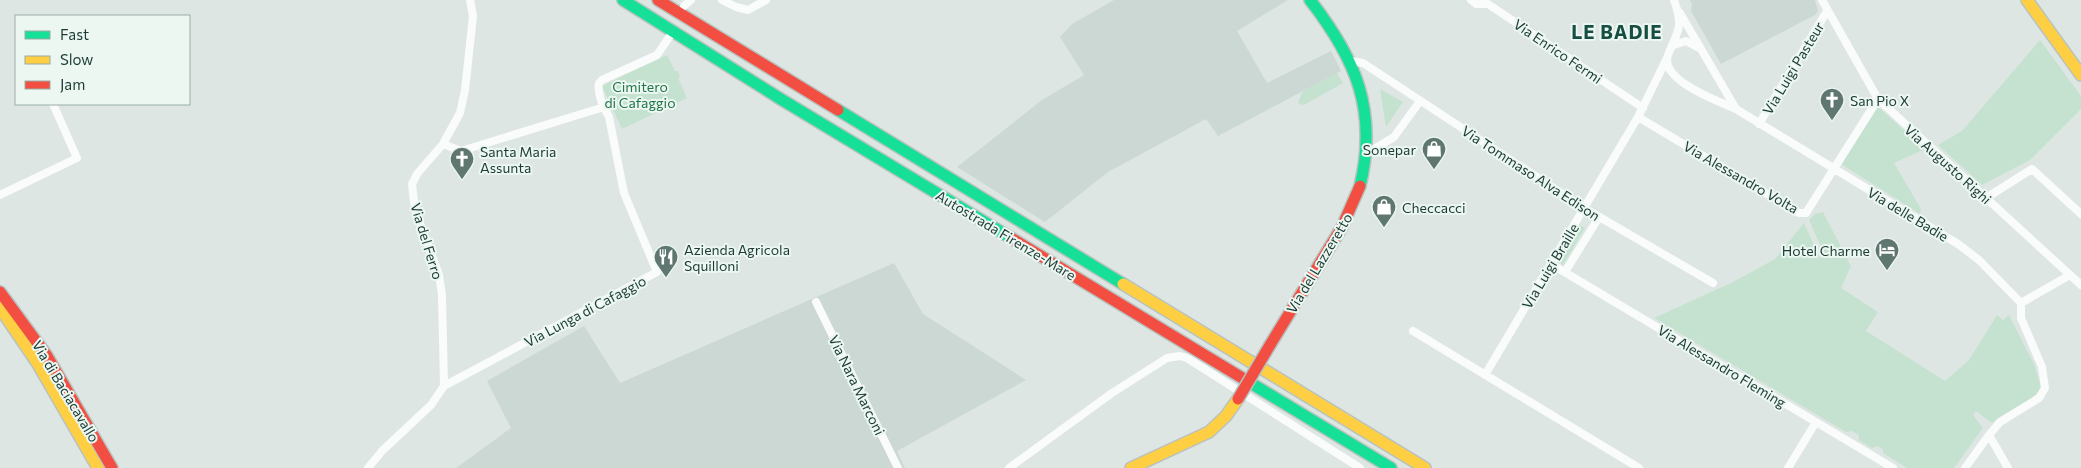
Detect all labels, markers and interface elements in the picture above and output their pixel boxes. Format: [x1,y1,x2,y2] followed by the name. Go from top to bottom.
[15,15,190,105] legend
[1510,15,1606,87] street label: Via Enrico Fermi
[1759,18,1828,118] street label: Via Luigi Pasteur
[1571,20,1663,43] district label: LE BADIE
[60,25,89,43] text: Fast
[60,50,93,68] text: Slow
[60,75,85,93] text: Jam
[604,78,676,111] park label: Cimitero di Cafaggio
[1819,87,1845,121] church icon: San Pio X
[1850,92,1909,109] place label: San Pio X
[1901,120,1995,208] street label: Via Augusto Righi
[1459,122,1603,224] street label: Via Tommaso Alva Edison
[1421,136,1447,170] shop icon: Sonepar
[1680,137,1802,217] street label: Via Alessandro Volta
[1363,141,1416,158] place label: Sonepar
[480,143,556,176] place label: Santa Maria Assunta
[449,146,475,180] church icon: Santa Maria Assunta
[1864,183,1952,245] street label: Via delle Badie
[933,186,1079,284] street label: Autostrada Firenze-Mare
[1371,194,1397,228] shop icon: Checcacci
[1402,199,1466,216] place label: Checcacci
[407,201,447,281] street label: Via del Ferro
[1282,210,1356,316] street label: Via del Lazzeretto
[1518,220,1582,312] street label: Via Luigi Braille
[1874,237,1900,271] hotel icon: Hotel Charme
[684,241,790,274] place label: Azienda Agricola Squilloni
[1782,242,1870,259] place label: Hotel Charme
[653,244,679,278] restaurant icon: Azienda Agricola Squilloni
[521,272,649,350] street label: Via Lunga di Cafaggio
[1655,321,1790,411] street label: Via Alessandro Fleming
[825,332,889,438] street label: Via Nara Marconi
[29,337,103,445] street label: Via di Baciacavallo

